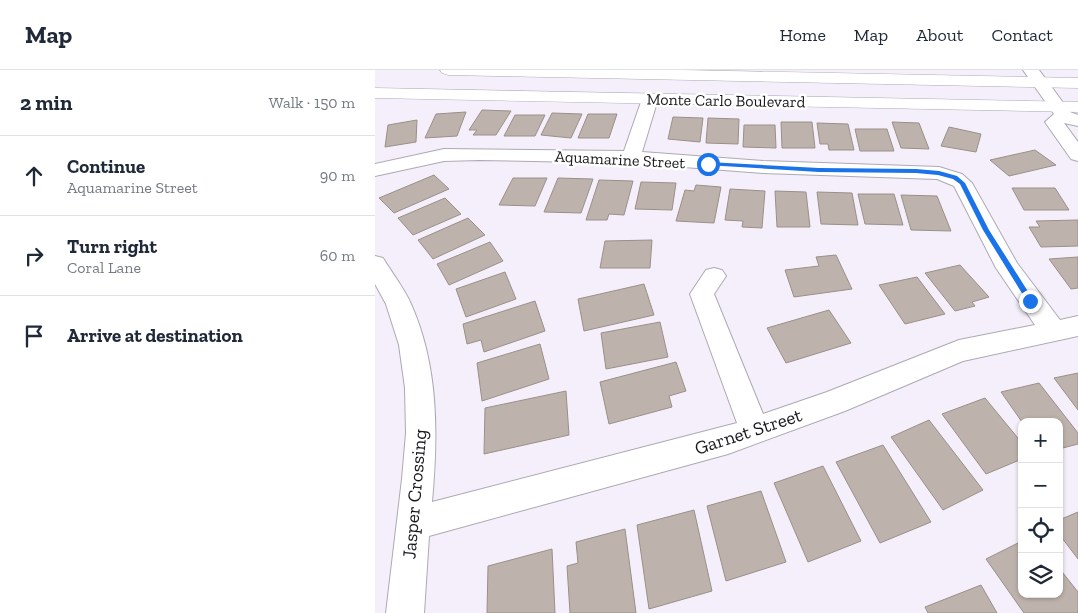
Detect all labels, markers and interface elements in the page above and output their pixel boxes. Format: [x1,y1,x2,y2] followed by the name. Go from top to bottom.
[25,20,72,49] text: Map
[779,24,826,46] text: Home
[854,24,888,46] text: Map
[916,24,963,46] text: About
[991,24,1053,46] text: Contact
[20,90,72,115] text: 2 min
[646,90,806,111] street label: Monte Carlo Boulevard
[269,93,355,112] text: Walk · 150 m
[554,147,686,172] street label: Aquamarine Street
[697,153,720,176] route start
[67,155,145,178] text: Continue
[20,162,48,190] icon: ahead
[320,166,355,185] text: 90 m
[67,178,198,197] text: Aquamarine Street
[67,235,157,258] text: Turn right
[20,242,48,270] icon: right
[320,246,355,265] text: 60 m
[67,258,141,277] text: Coral Lane
[1019,290,1042,313] route end
[20,322,48,350] icon: arrive
[67,324,243,347] text: Arrive at destination
[692,403,805,460] street label: Garnet Street
[1018,418,1063,598] map controls
[1018,418,1063,463] button: +
[397,428,432,560] street label: Jasper Crossing
[1018,463,1063,508] button: −
[1018,508,1063,553] button: locate
[1018,553,1063,598] button: layers

